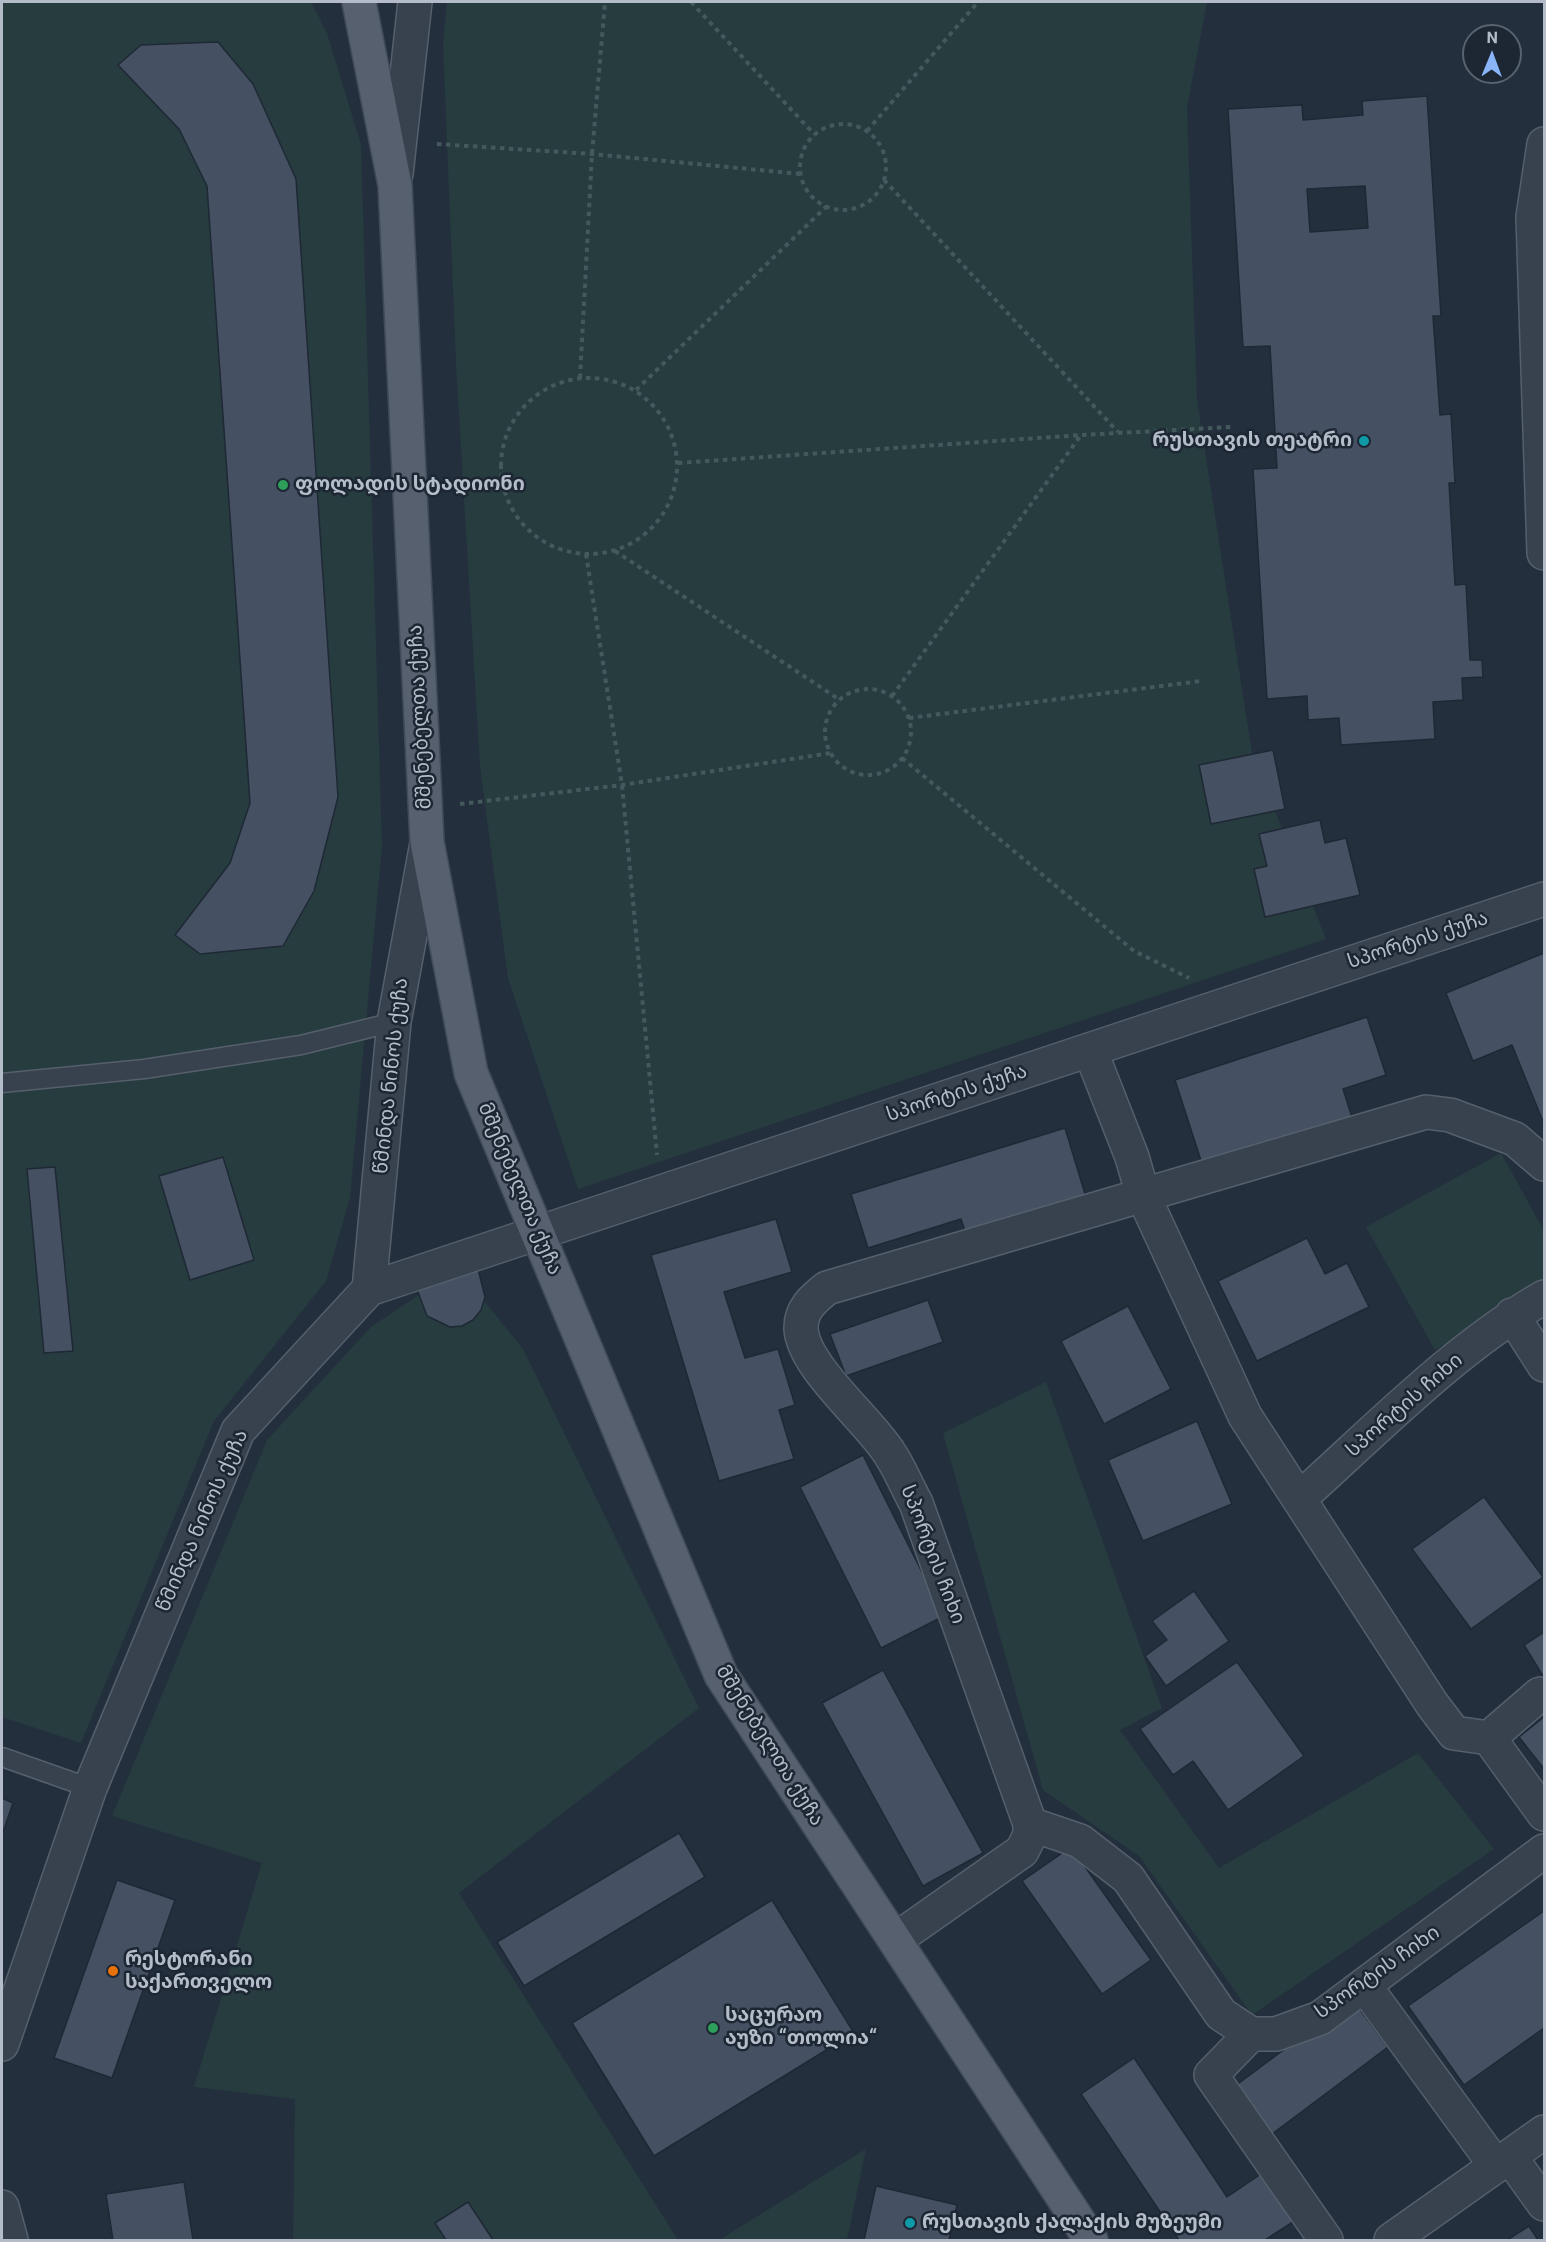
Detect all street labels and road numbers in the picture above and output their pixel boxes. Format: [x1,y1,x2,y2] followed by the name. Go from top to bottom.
[404,624,438,810] street label: მშენებელთა ქუჩა
[1345,907,1491,975] street label: სპორტის ქუჩა
[370,977,414,1175] street label: წმინდა ნინოს ქუჩა
[884,1060,1030,1128] street label: სპორტის ქუჩა
[472,1099,566,1279] street label: მშენებელთა ქუჩა
[1342,1349,1468,1463] street label: სპორტის ჩიხი
[152,1426,254,1616] street label: წმინდა ნინოს ქუჩა
[895,1482,969,1628] street label: სპორტის ჩიხი
[710,1661,828,1831] street label: მშენებელთა ქუჩა
[1311,1921,1445,2025] street label: სპორტის ჩიხი

